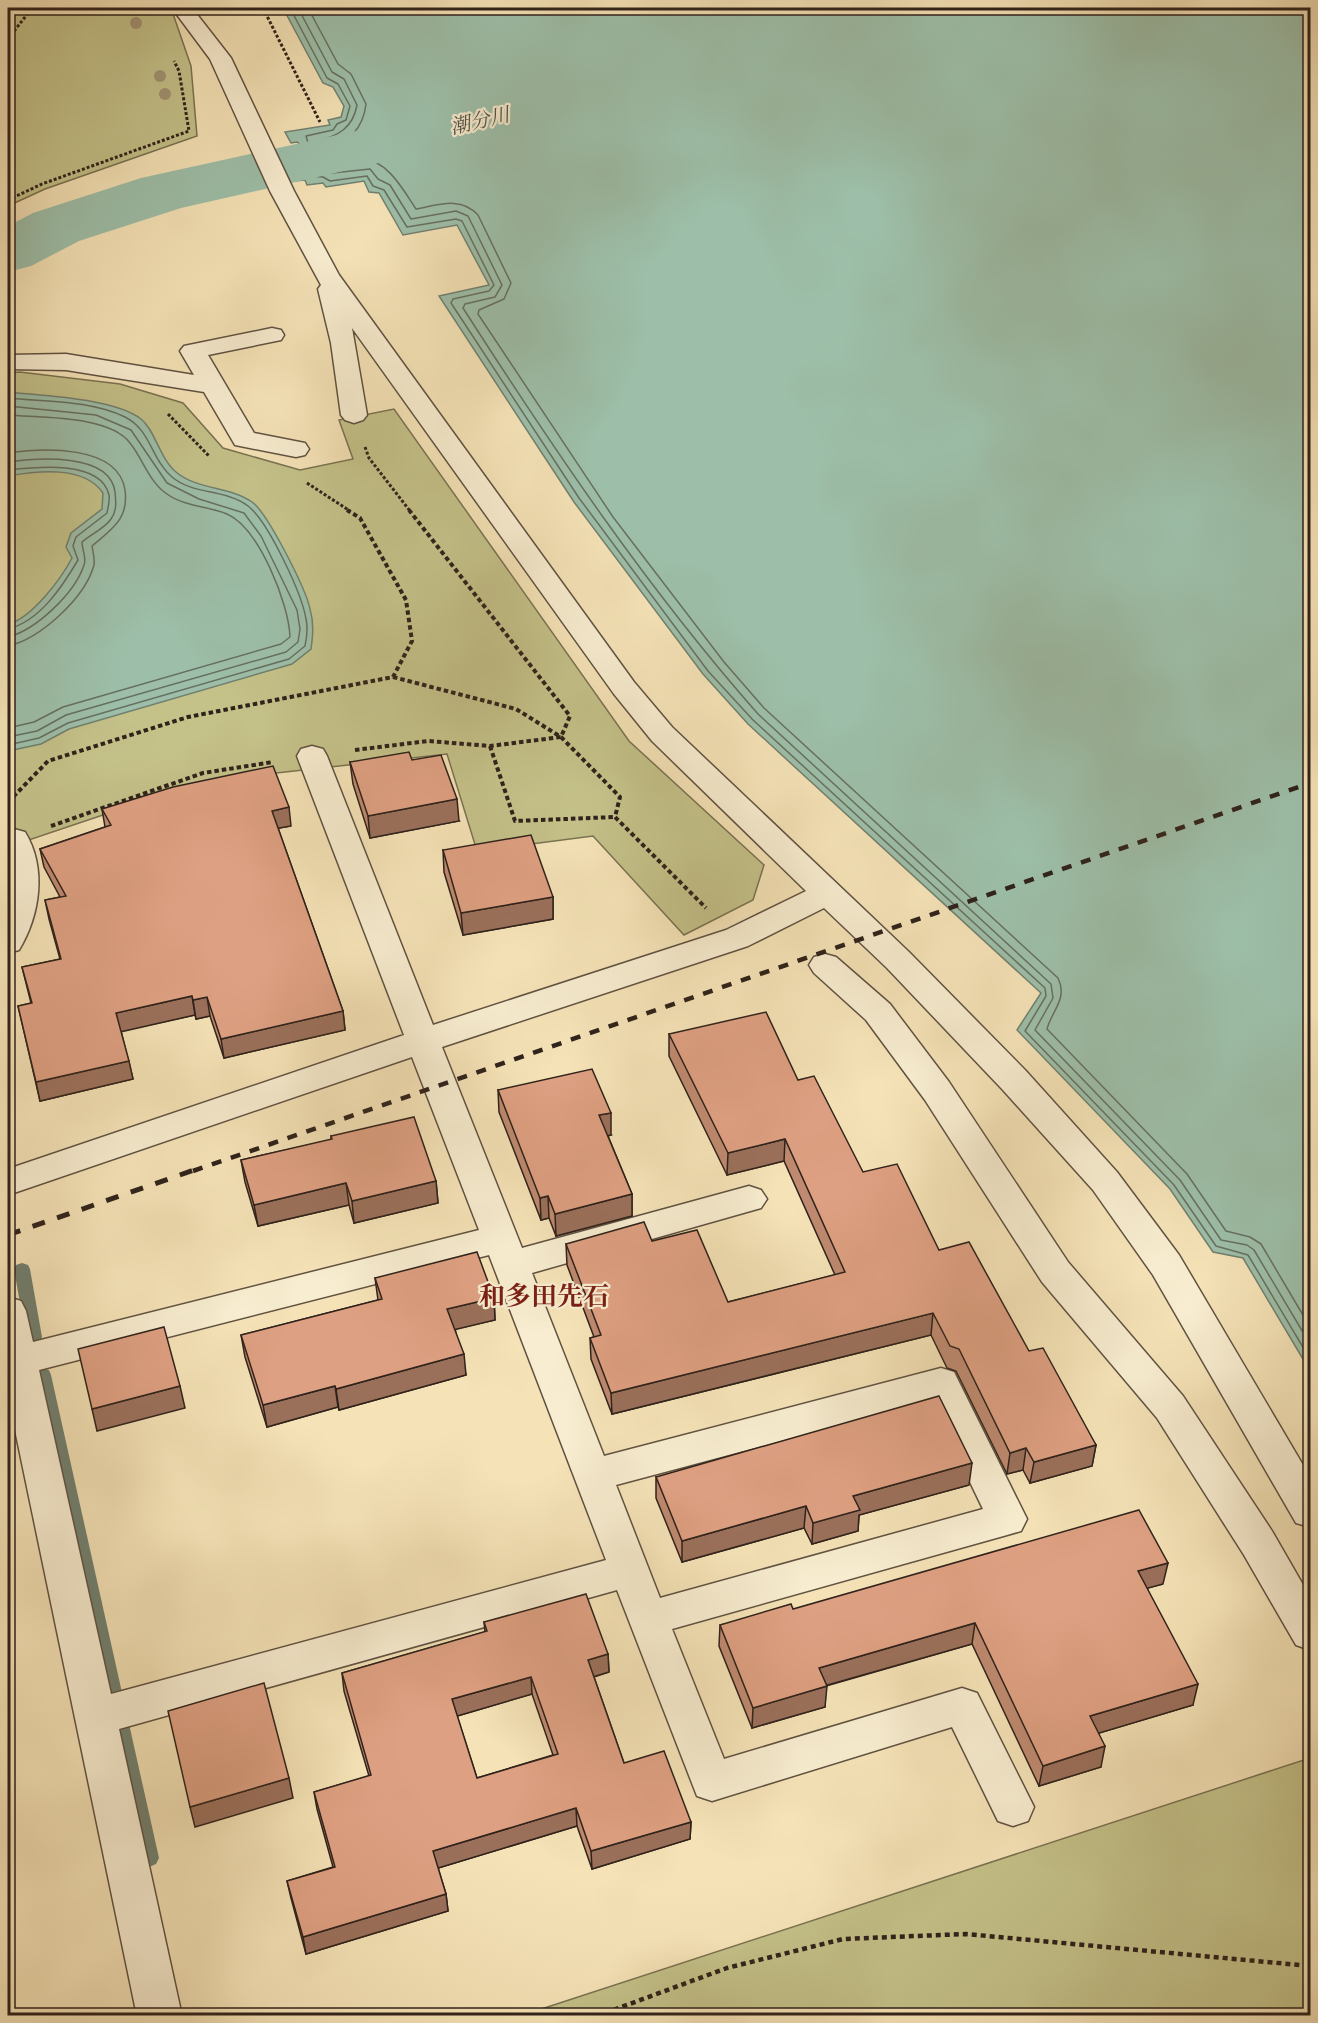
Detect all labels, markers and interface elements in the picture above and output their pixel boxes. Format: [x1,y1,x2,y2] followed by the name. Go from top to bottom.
[448,103,514,141] water label: 潮分川
[479,1281,609,1314] district label: 和多田先石

